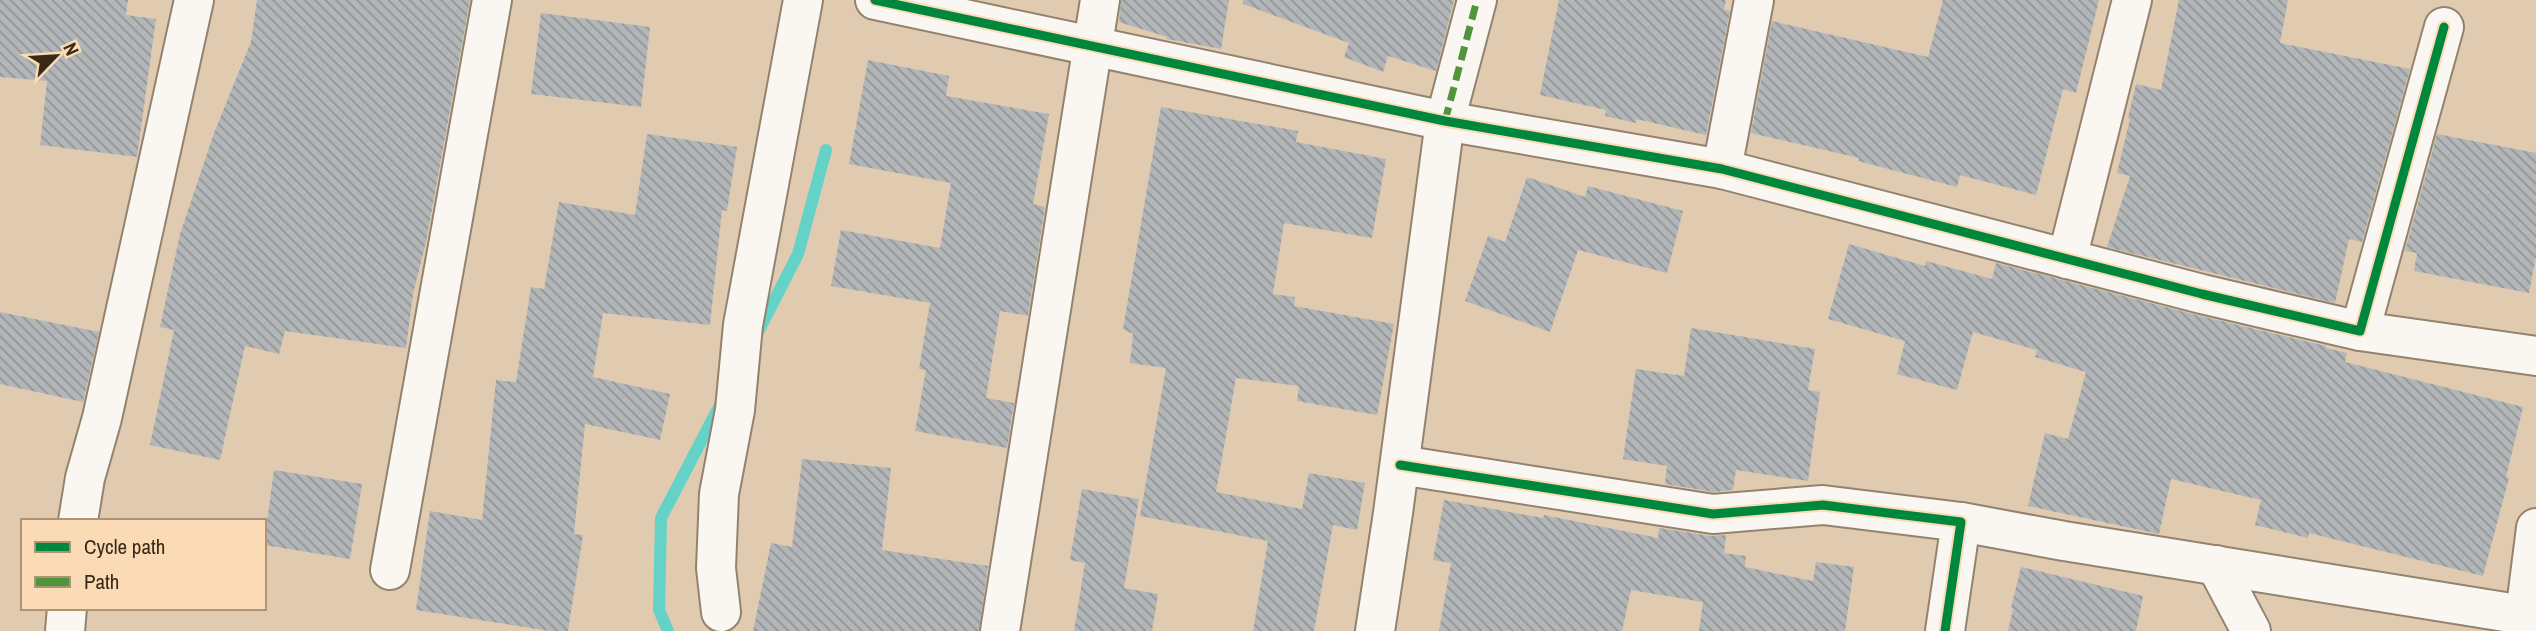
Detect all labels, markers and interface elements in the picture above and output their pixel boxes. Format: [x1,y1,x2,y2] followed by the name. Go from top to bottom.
[21,21,91,91] north arrow
[57,38,86,59] text: N
[21,519,266,610] legend
[84,532,165,561] text: Cycle path
[84,567,119,596] text: Path

